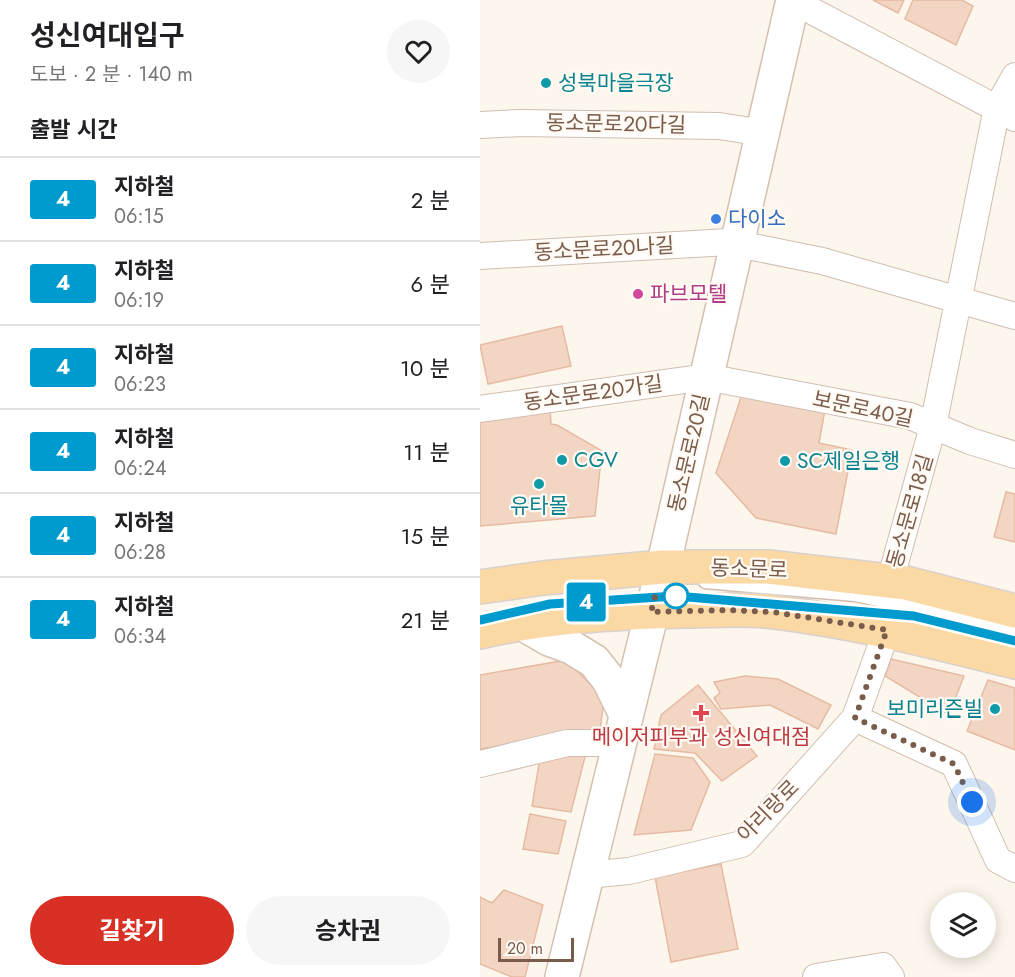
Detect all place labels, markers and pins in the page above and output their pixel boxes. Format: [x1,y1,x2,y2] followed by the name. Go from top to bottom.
[558,68,674,98] place label: 성북마을극장
[539,76,553,90] marker: 성북마을극장
[728,204,786,234] place label: 다이소
[709,212,723,226] marker: 다이소
[650,279,727,309] place label: 파브모텔
[631,287,645,301] marker: 파브모텔
[574,445,618,475] place label: CGV
[797,446,900,476] place label: SC제일은행
[555,453,569,467] marker: CGV
[778,454,792,468] marker: SC제일은행
[532,477,546,491] marker: 유타몰
[510,491,568,521] place label: 유타몰
[663,583,689,609] unlabelled marker
[886,694,983,724] place label: 보미리즌빌
[988,702,1002,716] marker: 보미리즌빌
[692,704,710,722] marker: 메이저피부과 성신여대점
[592,722,810,752] place label: 메이저피부과 성신여대점

